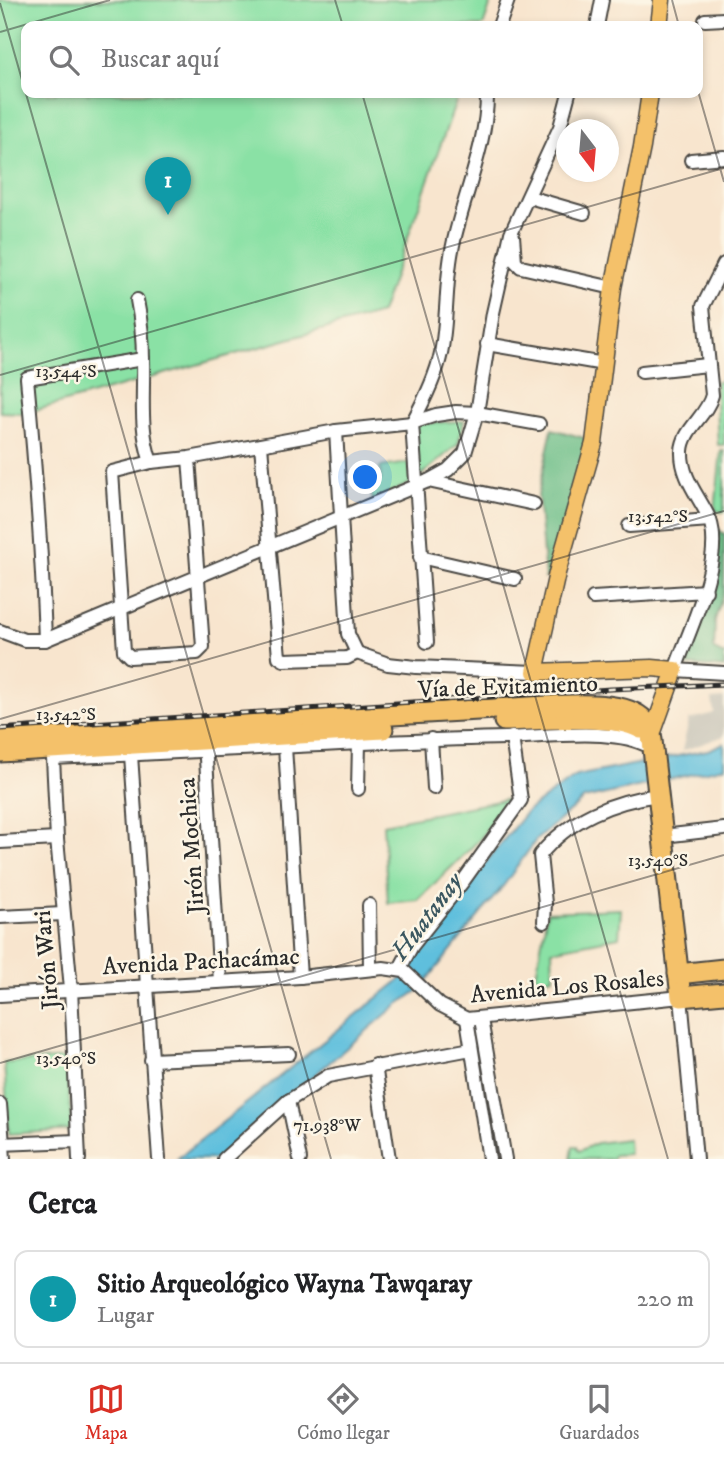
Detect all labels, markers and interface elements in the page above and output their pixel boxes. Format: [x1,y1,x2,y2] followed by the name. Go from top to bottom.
[21,21,703,98] search box
[45,41,83,79] icon: search
[101,43,219,76] text: Buscar aquí
[556,119,619,182] north arrow
[145,157,191,215] pin: 1
[35,361,97,383] text: 13.544°S
[348,460,382,494] your location
[628,506,688,528] text: 13.542°S
[417,669,599,705] street label: Vía de Evitamiento
[36,704,96,726] text: 13.542°S
[172,776,212,917] street label: Jirón Mochica
[628,850,688,872] text: 13.540°S
[383,865,472,968] water label: Huatanay
[28,909,66,1013] street label: Jirón Wari
[102,942,301,982] street label: Avenida Pachacámac
[469,964,665,1010] street label: Avenida Los Rosales
[36,1048,96,1070] text: 13.540°S
[293,1115,361,1137] text: 71.938°W
[28,1186,97,1223] text: Cerca
[97,1268,472,1301] text: Sitio Arqueológico Wayna Tawqaray
[49,1285,57,1314] text: 1
[637,1285,694,1314] text: 220 m
[97,1301,154,1330] text: Lugar
[85,1380,128,1445] tab: Mapa
[297,1380,390,1445] tab: Cómo llegar
[559,1380,639,1445] tab: Guardados

